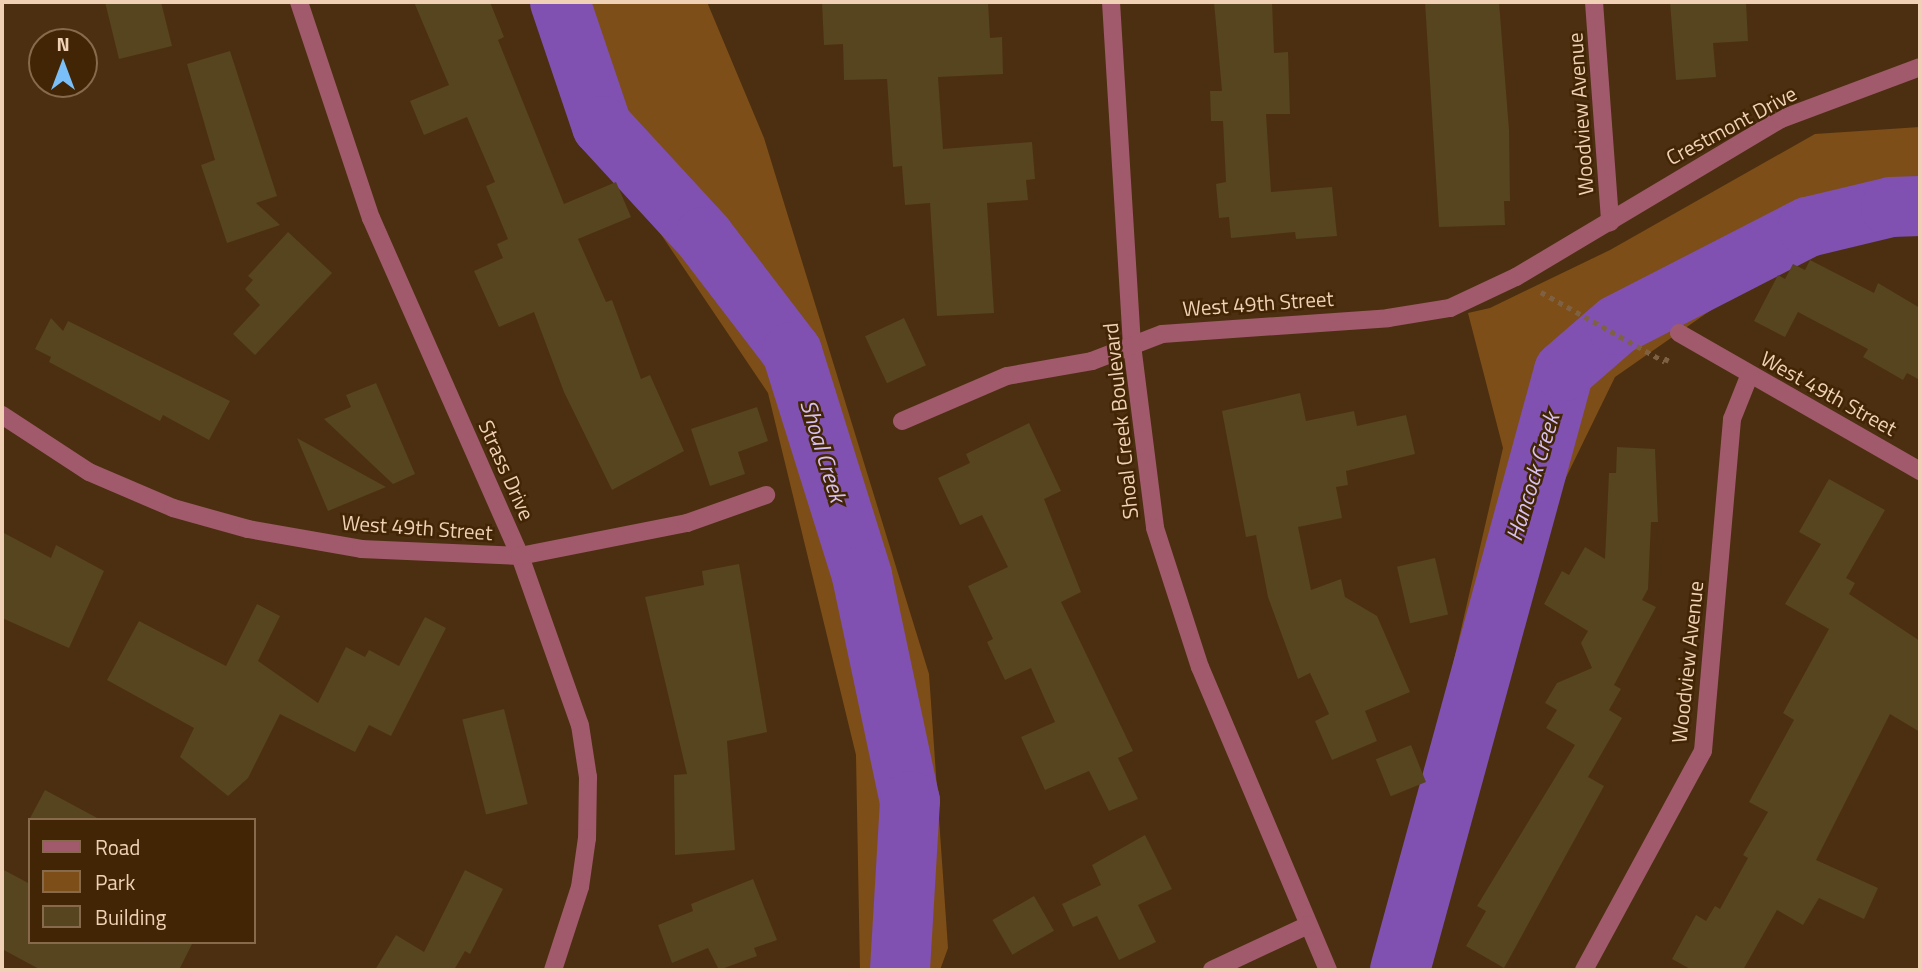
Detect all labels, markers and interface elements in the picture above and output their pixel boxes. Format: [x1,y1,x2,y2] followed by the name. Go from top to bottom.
[28,28,98,98] north arrow
[56,29,70,58] text: N
[1562,32,1598,196] street label: Woodview Avenue
[1662,80,1800,170] street label: Crestmont Drive
[1182,285,1334,321] street label: West 49th Street
[1097,322,1143,520] street label: Shoal Creek Boulevard
[1757,345,1901,441] street label: West 49th Street
[794,396,852,506] water label: Shoal Creek
[1500,410,1566,544] water label: Hancock Creek
[474,416,540,524] street label: Strass Drive
[341,509,493,545] street label: West 49th Street
[1666,580,1708,744] street label: Woodview Avenue
[28,818,256,944] legend
[95,831,140,863] text: Road
[95,866,135,898] text: Park
[95,901,166,933] text: Building

